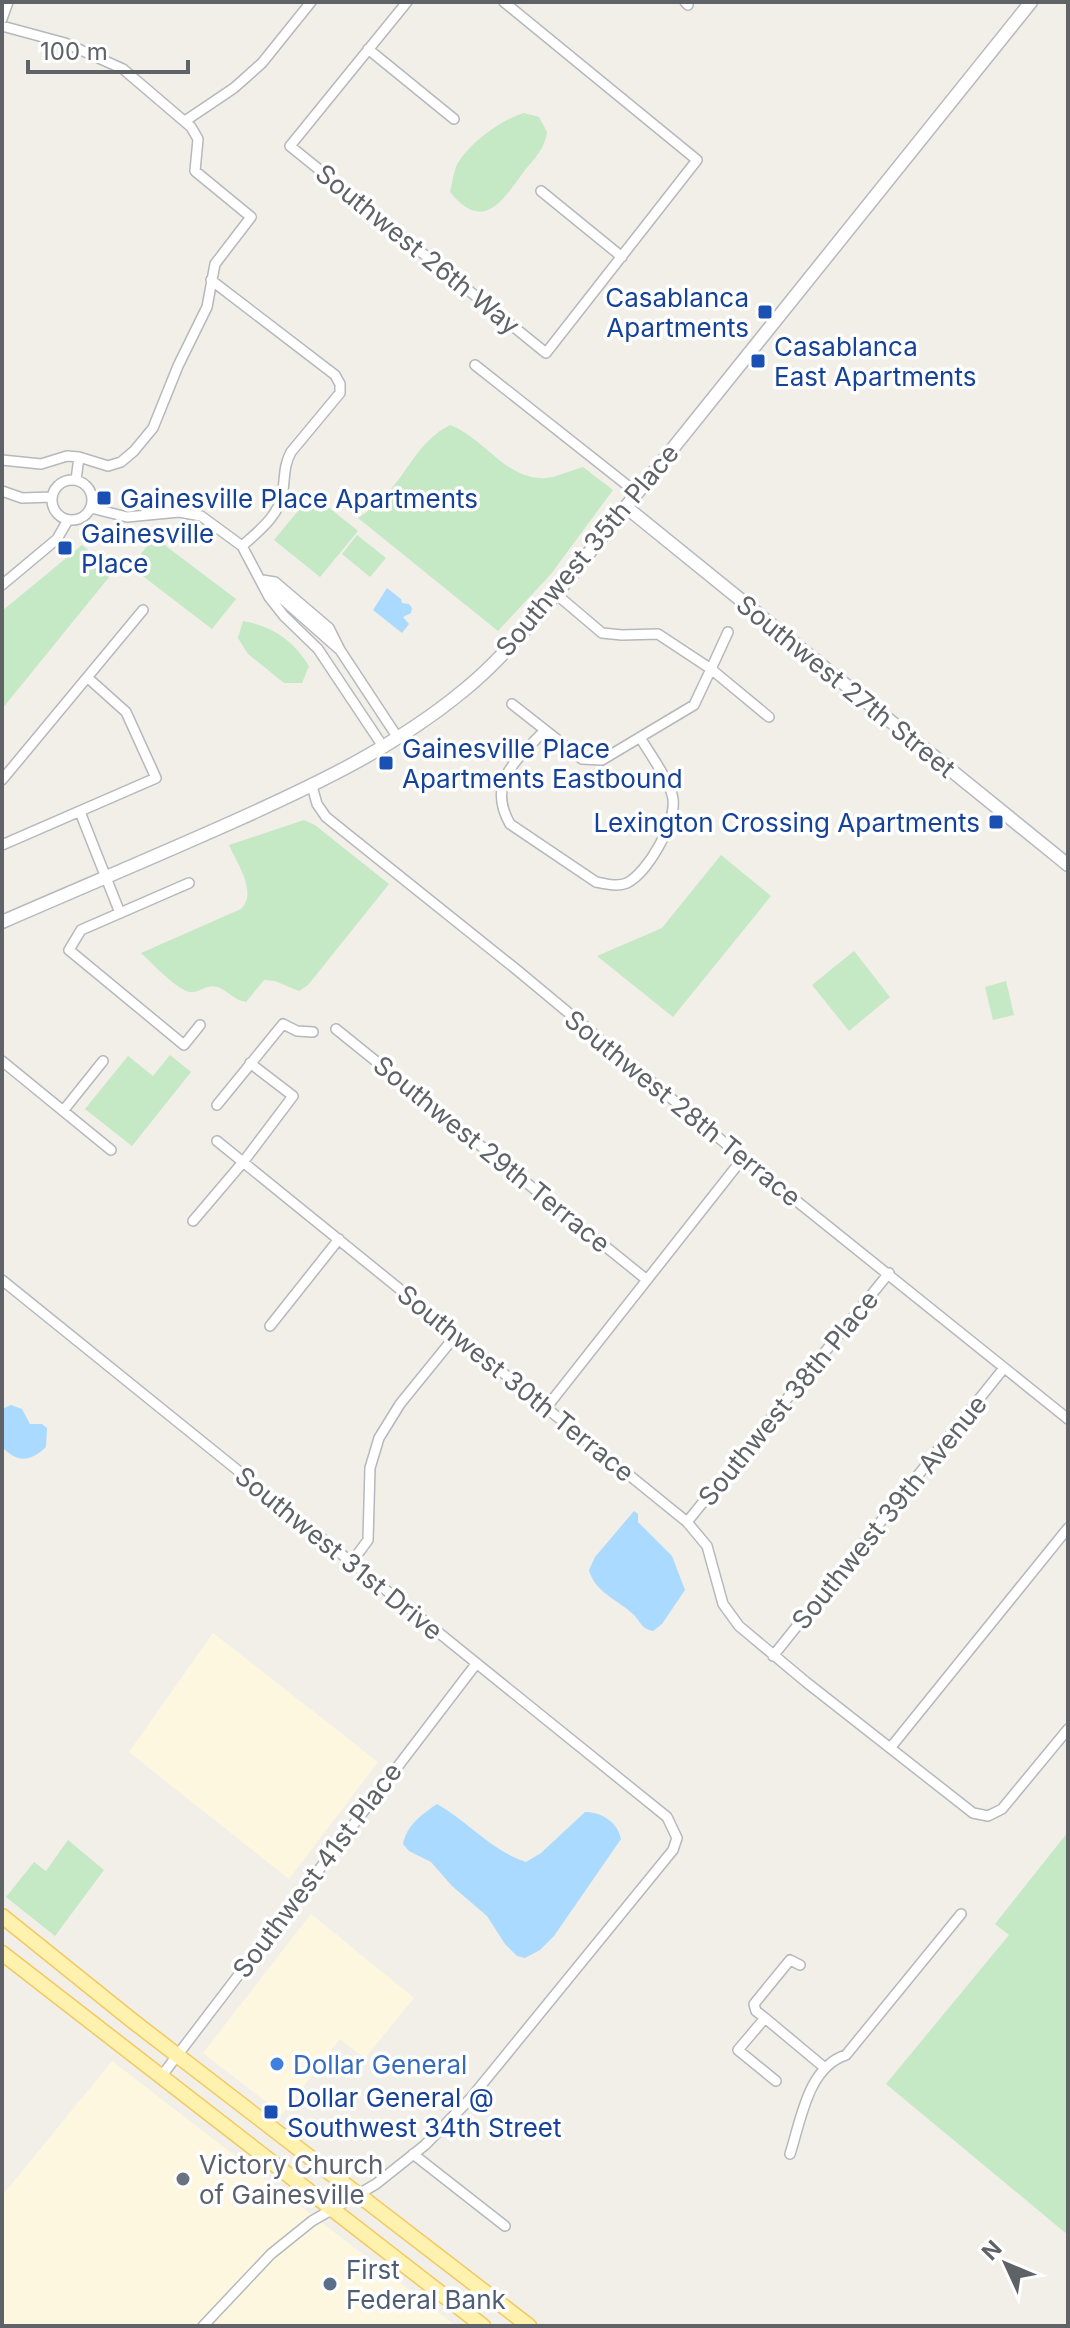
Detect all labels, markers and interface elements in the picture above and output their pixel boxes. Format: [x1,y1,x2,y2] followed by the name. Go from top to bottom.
[28,24,188,74] scale bar
[40,37,108,66] text: 100 m
[310,157,526,341] street label: Southwest 26th Way
[605,282,749,343] place label: Casablanca Apartments
[756,303,774,321] marker: Casablanca Apartments
[774,331,976,392] place label: Casablanca East Apartments
[749,352,767,370] marker: Casablanca East Apartments
[489,438,685,662] street label: Southwest 35th Place
[120,483,478,514] place label: Gainesville Place Apartments
[95,489,113,507] marker: Gainesville Place Apartments
[81,518,214,579] place label: Gainesville Place
[56,539,74,557] marker: Gainesville Place
[730,588,962,784] street label: Southwest 27th Street
[402,733,683,794] place label: Gainesville Place Apartments Eastbound
[377,754,395,772] marker: Gainesville Place Apartments Eastbound
[593,807,980,838] place label: Lexington Crossing Apartments
[987,813,1005,831] marker: Lexington Crossing Apartments
[559,1003,807,1213] street label: Southwest 28th Terrace
[368,1049,616,1259] street label: Southwest 29th Terrace
[391,1278,641,1488] street label: Southwest 30th Terrace
[692,1284,884,1512] street label: Southwest 38th Place
[785,1389,993,1635] street label: Southwest 39th Avenue
[229,1460,449,1646] street label: Southwest 31st Drive
[226,1756,408,1984] street label: Southwest 41st Place
[293,2049,467,2080] place label: Dollar General
[268,2055,286,2073] marker: Dollar General
[287,2082,561,2143] place label: Dollar General @ Southwest 34th Street
[262,2103,280,2121] marker: Dollar General @ Southwest 34th Street
[199,2149,383,2210] place label: Victory Church of Gainesville
[174,2170,192,2188] marker: Victory Church of Gainesville
[966,2224,1046,2304] north arrow
[976,2235,1007,2265] text: N
[346,2254,506,2315] place label: First Federal Bank
[321,2275,339,2293] marker: First Federal Bank

